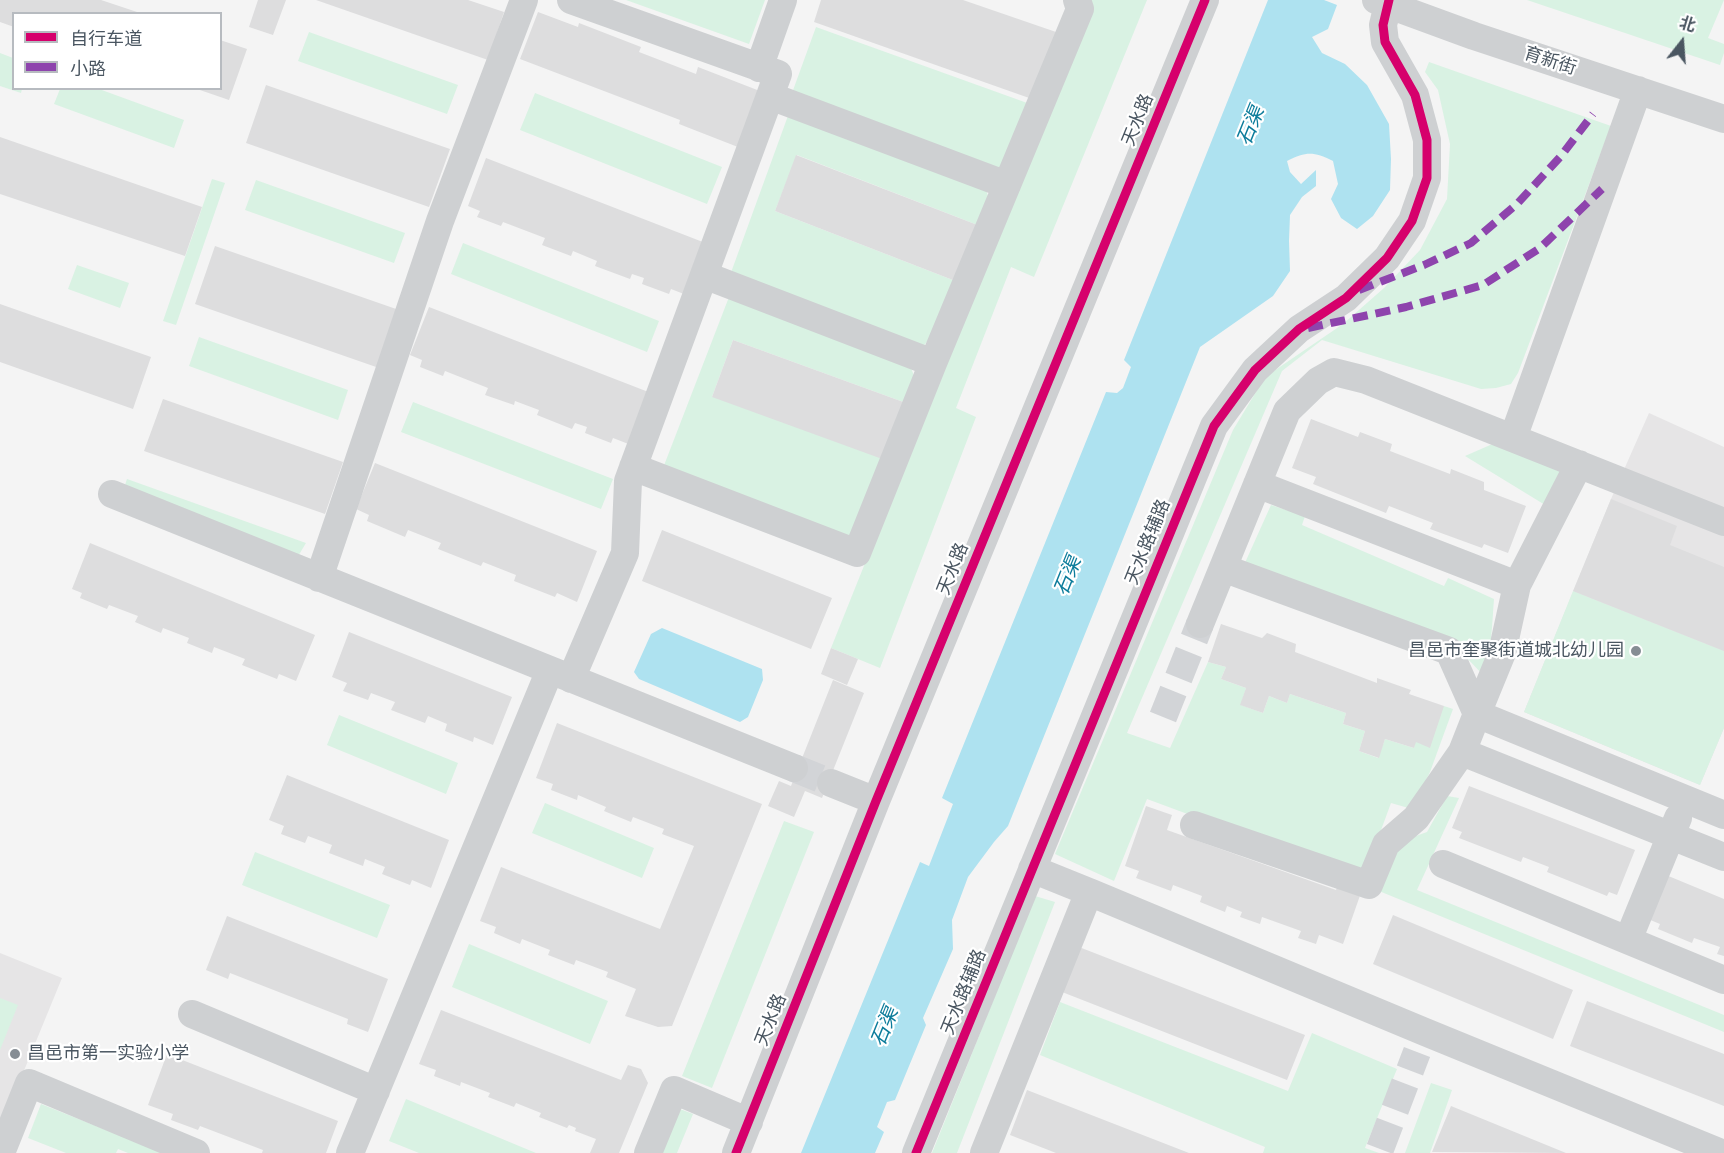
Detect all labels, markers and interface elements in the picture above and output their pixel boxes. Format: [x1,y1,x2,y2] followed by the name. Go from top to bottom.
[12,12,222,90] legend
[1652,12,1712,72] north arrow
[1677,13,1698,36] text: 北
[70,28,142,50] text: 自行车道
[1521,42,1579,80] street label: 育新街
[70,58,106,80] text: 小路
[1118,91,1158,149] street label: 天水路
[1232,103,1270,149] water label: 石渠
[1121,496,1175,588] street label: 天水路辅路
[933,540,973,598] street label: 天水路
[1049,553,1087,599] water label: 石渠
[1408,640,1624,662] place label: 昌邑市奎聚街道城北幼儿园
[1629,644,1643,658] marker: 昌邑市奎聚街道城北幼儿园
[937,946,991,1038] street label: 天水路辅路
[751,991,791,1049] street label: 天水路
[866,1004,904,1050] water label: 石渠
[27,1043,189,1065] place label: 昌邑市第一实验小学
[8,1047,22,1061] marker: 昌邑市第一实验小学

